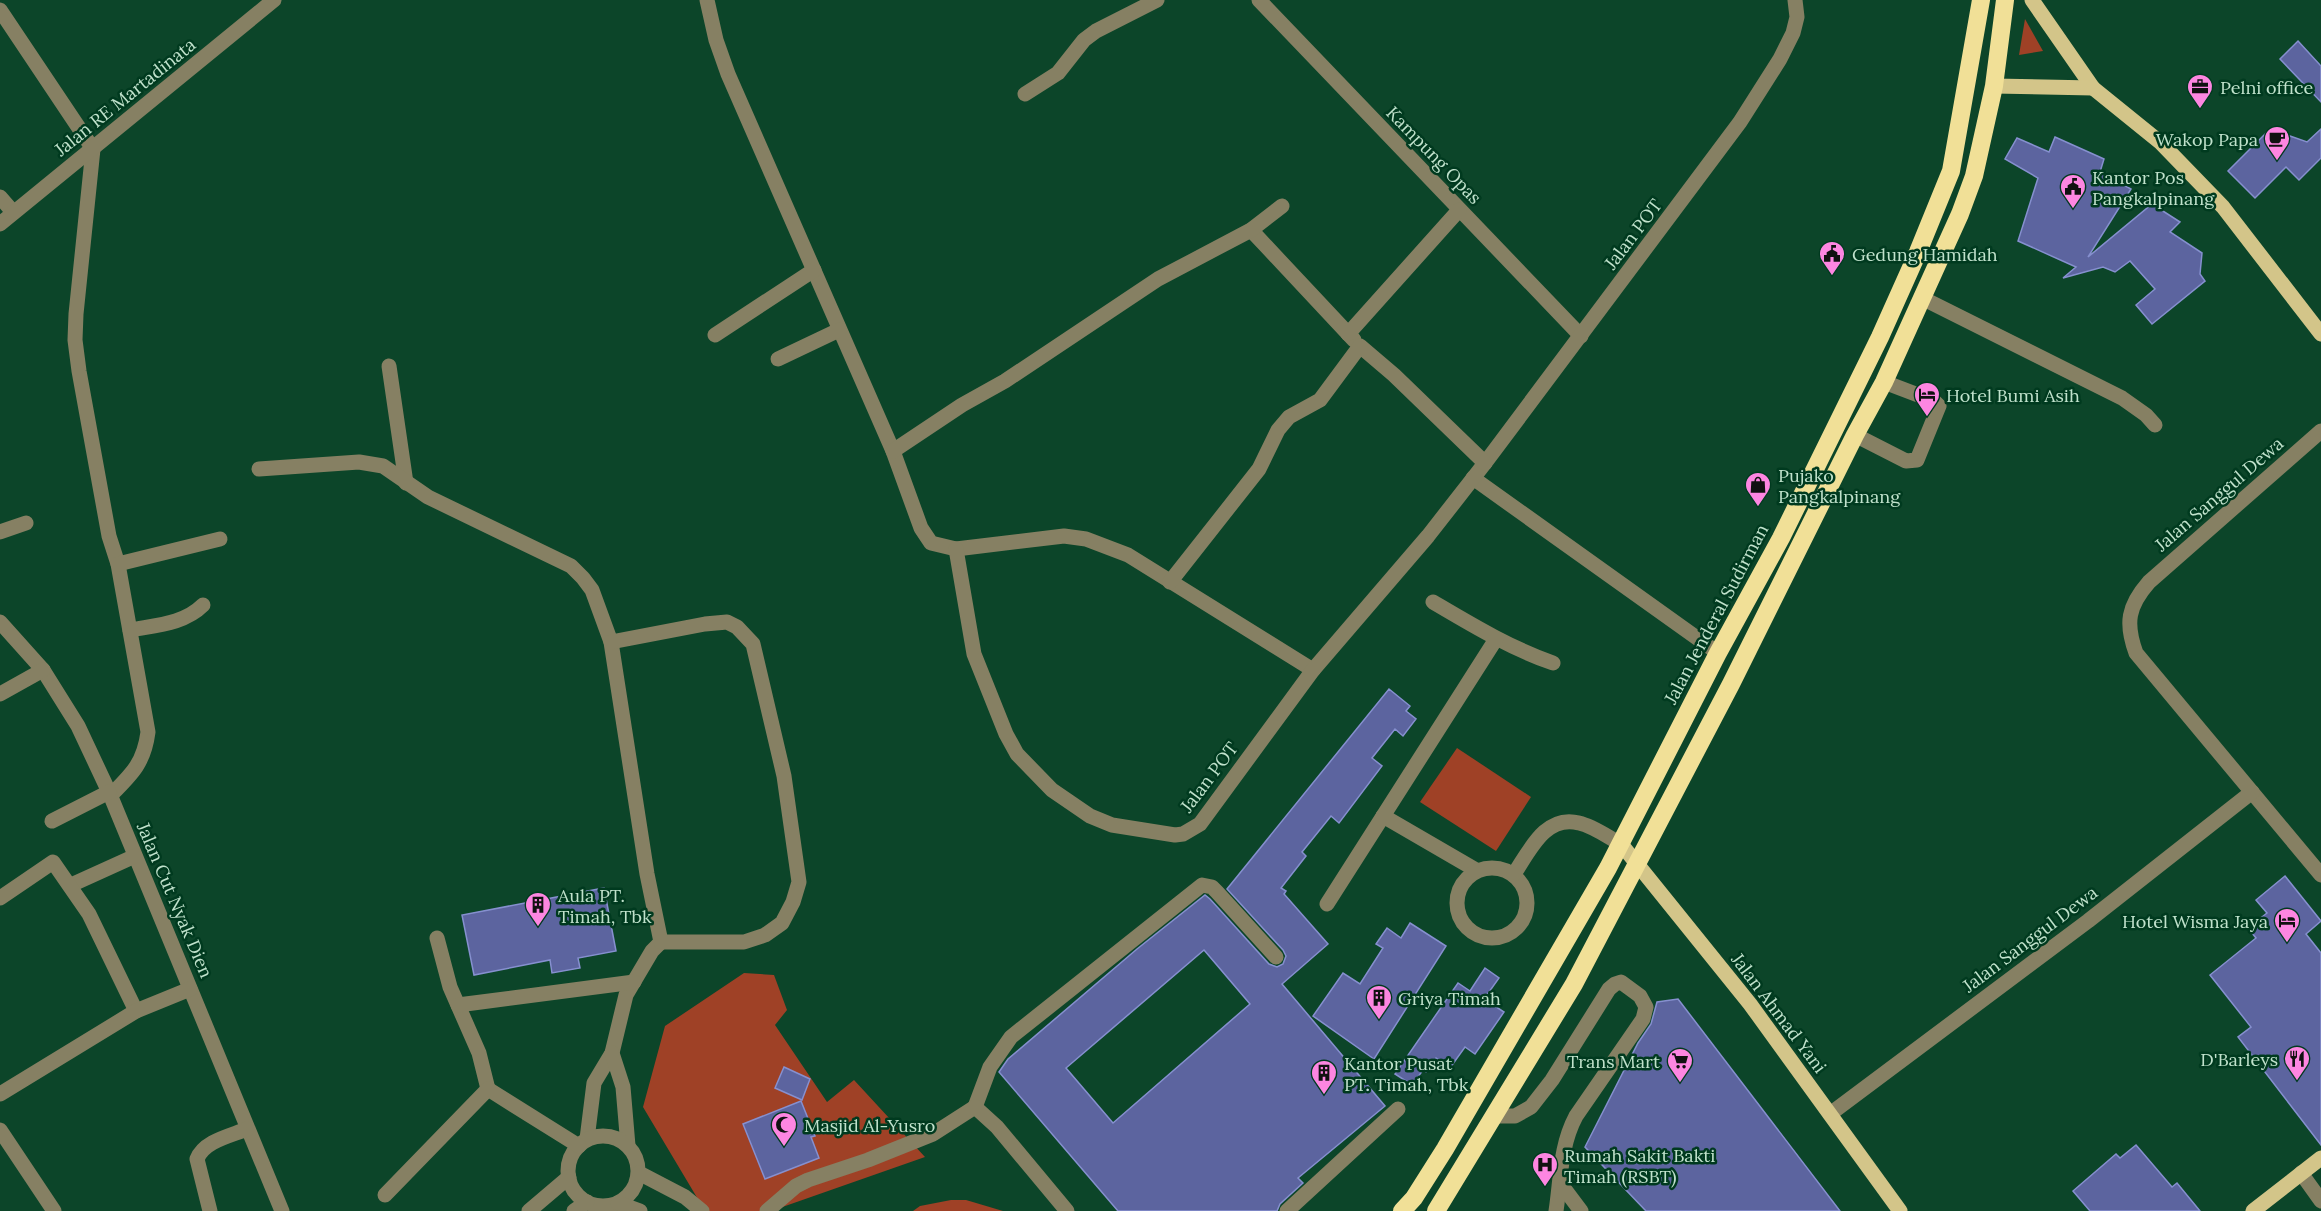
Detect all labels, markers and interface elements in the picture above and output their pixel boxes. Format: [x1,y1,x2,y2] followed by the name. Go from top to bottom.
[49,33,200,162] street label: Jalan RE Martadinata
[2185,72,2215,110] office icon: Pelni office
[2220,76,2314,99] place label: Pelni office
[1381,101,1487,209] street label: Kampung Opas
[2262,124,2292,162] cafe icon: Wakop Papa
[2156,128,2258,151] place label: Wakop Papa
[2092,166,2215,210] place label: Kantor Pos Pangkalpinang
[2058,172,2088,210] public building icon: Kantor Pos Pangkalpinang
[1599,194,1667,275] street label: Jalan POT
[1817,239,1847,277] public building icon: Gedung Hamidah
[1852,243,1998,266] place label: Gedung Hamidah
[1912,380,1942,418] hotel icon: Hotel Bumi Asih
[1946,384,2080,407] place label: Hotel Bumi Asih
[2149,432,2288,557] street label: Jalan Sanggul Dewa
[1778,464,1901,508] place label: Pujako Pangkalpinang
[1743,470,1773,508] shop icon: Pujako Pangkalpinang
[1658,520,1773,709] street label: Jalan Jenderal Sudirman
[1175,737,1243,818] street label: Jalan POT
[131,818,218,981] street label: Jalan Cut Nyak Dien
[1957,881,2102,998] street label: Jalan Sanggul Dewa
[557,884,652,928] place label: Aula PT. Timah, Tbk
[523,890,553,928] building icon: Aula PT. Timah, Tbk
[2272,906,2302,944] hotel icon: Hotel Wisma Jaya
[2122,910,2268,933] place label: Hotel Wisma Jaya
[1726,948,1832,1078] street label: Jalan Ahmad Yani
[1364,983,1394,1021] building icon: Griya Timah
[1398,987,1501,1010] place label: Griya Timah
[2282,1044,2312,1082] restaurant icon: D'Barleys
[1665,1046,1695,1084] supermarket icon: Trans Mart
[2200,1048,2278,1071] place label: D'Barleys
[1567,1050,1660,1073] place label: Trans Mart
[1344,1052,1469,1096] place label: Kantor Pusat PT. Timah, Tbk
[1309,1058,1339,1096] building icon: Kantor Pusat PT. Timah, Tbk
[769,1110,799,1148] mosque icon: Masjid Al-Yusro
[804,1114,935,1137] place label: Masjid Al-Yusro
[1564,1144,1715,1188] place label: Rumah Sakit Bakti Timah (RSBT)
[1530,1150,1560,1188] hospital icon: Rumah Sakit Bakti Timah (RSBT)

